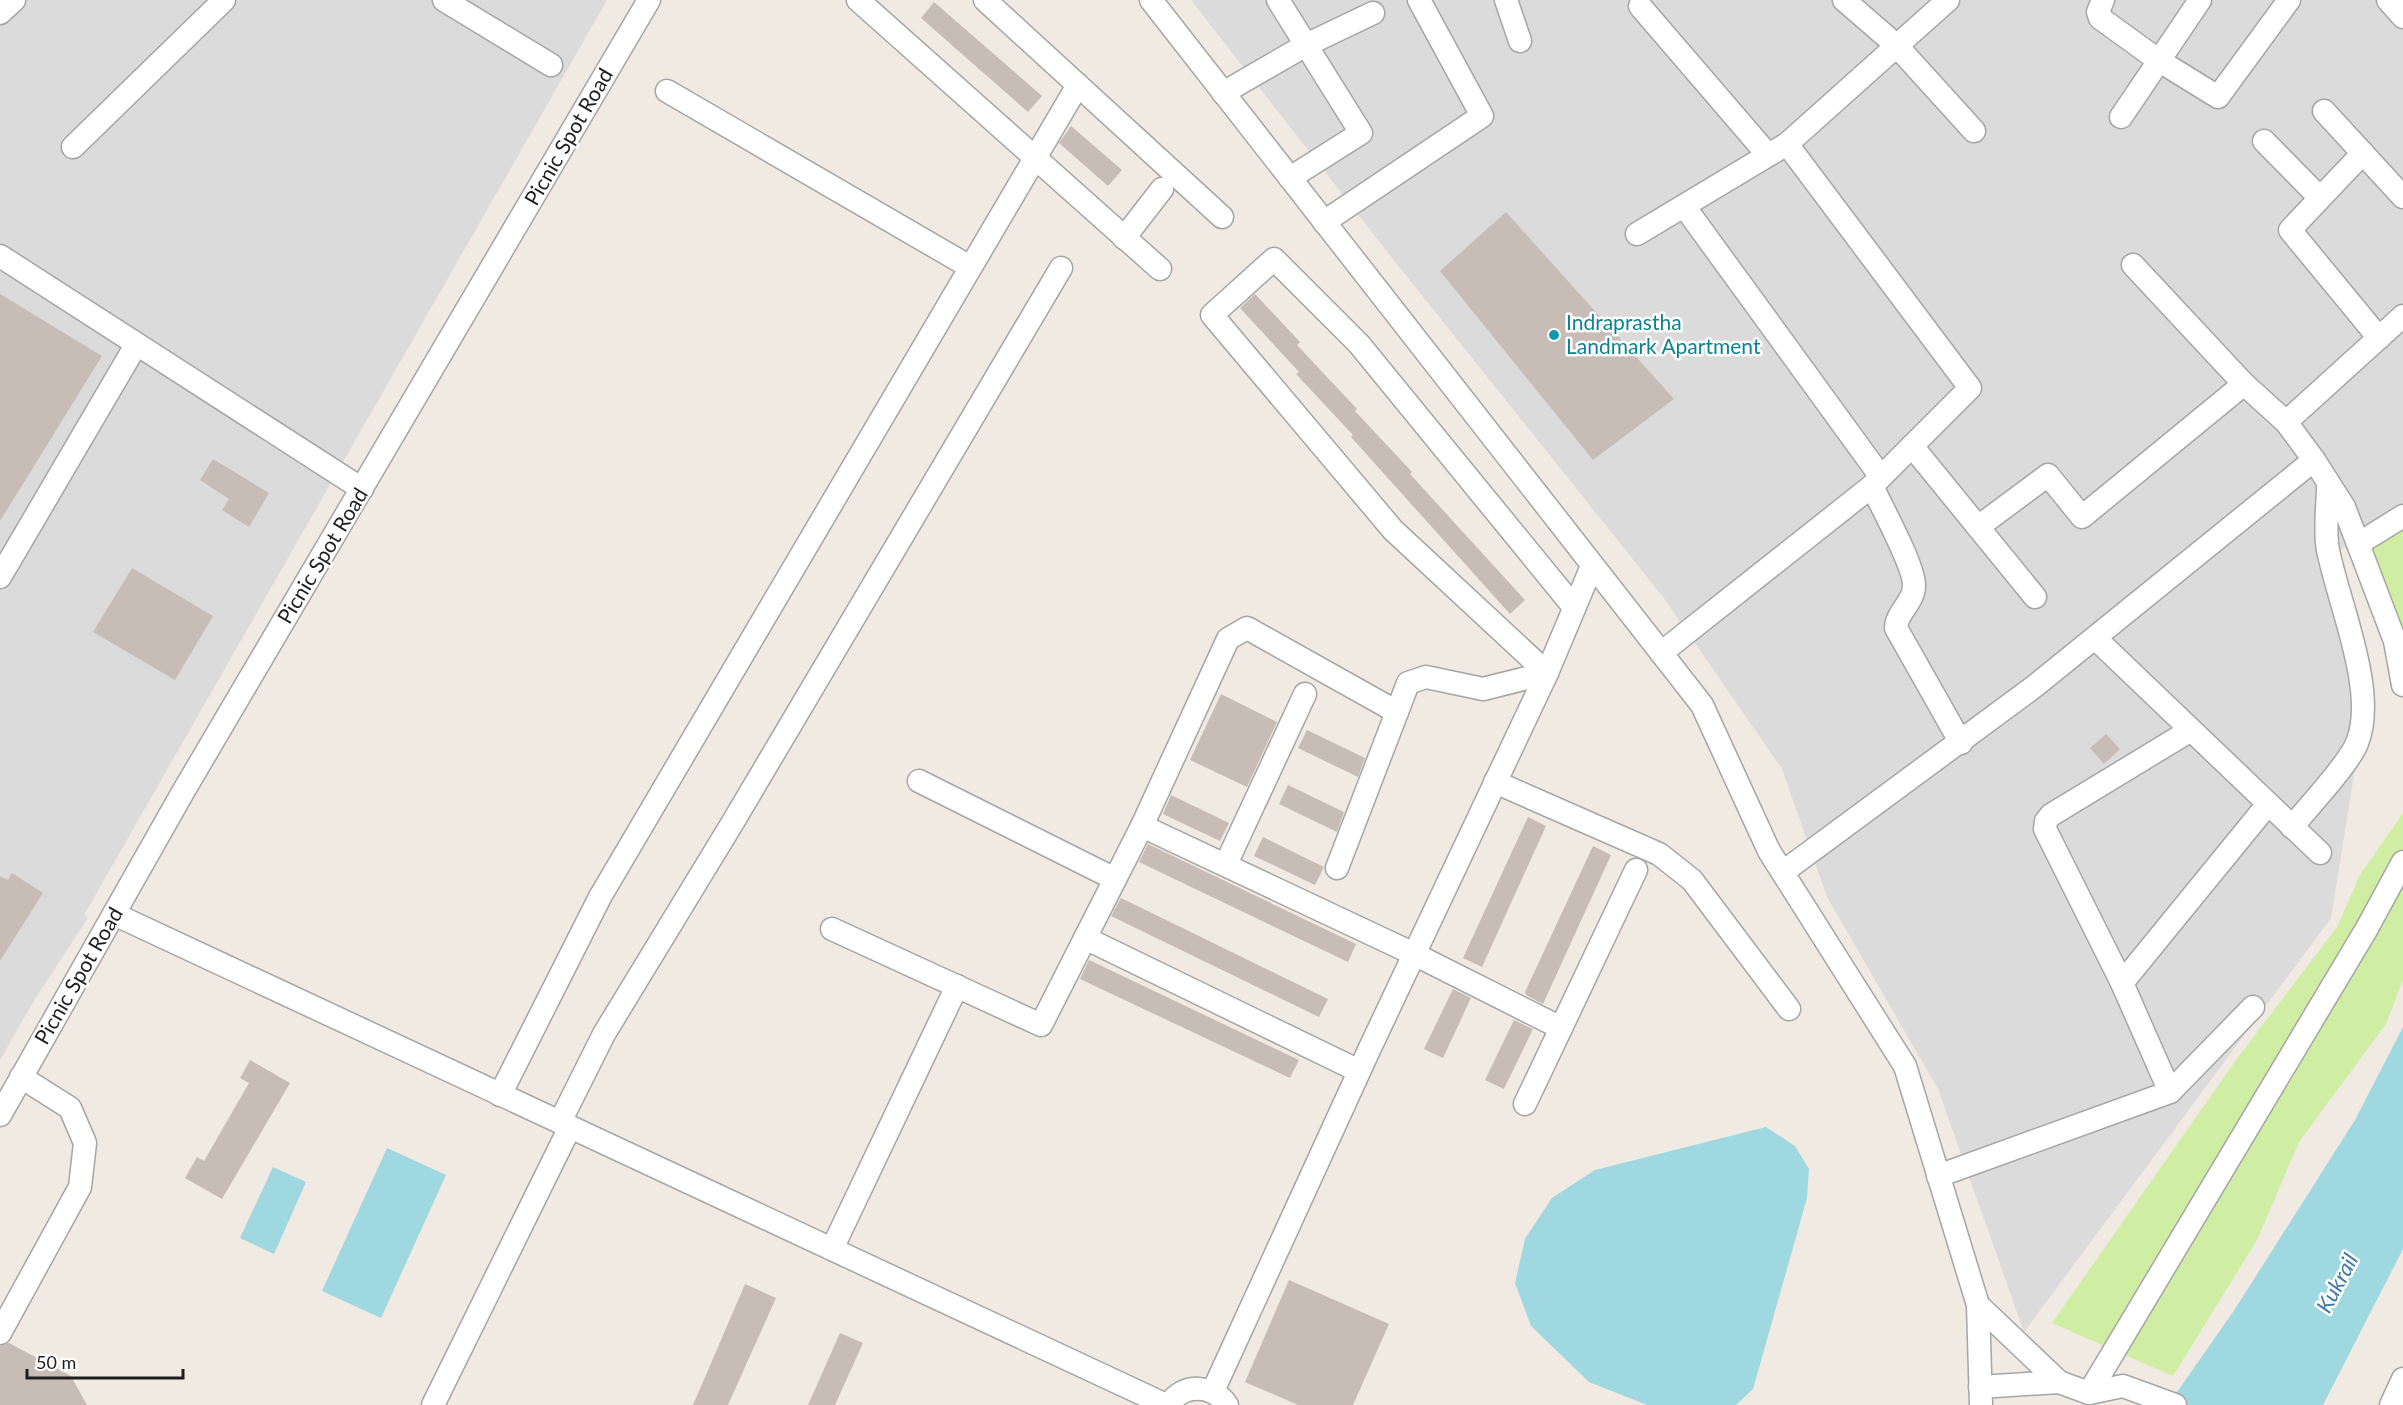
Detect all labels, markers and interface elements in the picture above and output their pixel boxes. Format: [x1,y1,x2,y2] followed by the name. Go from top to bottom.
[518,63,617,209] street label: Picnic Spot Road
[1566,309,1761,358] place label: Indraprastha Landmark Apartment
[1547,328,1561,342] marker: Indraprastha Landmark Apartment
[271,483,372,628] street label: Picnic Spot Road
[28,902,127,1048] street label: Picnic Spot Road
[2310,1248,2363,1317] water label: Kukrail
[27,1342,183,1380] scale bar
[36,1351,76,1373] text: 50 m

